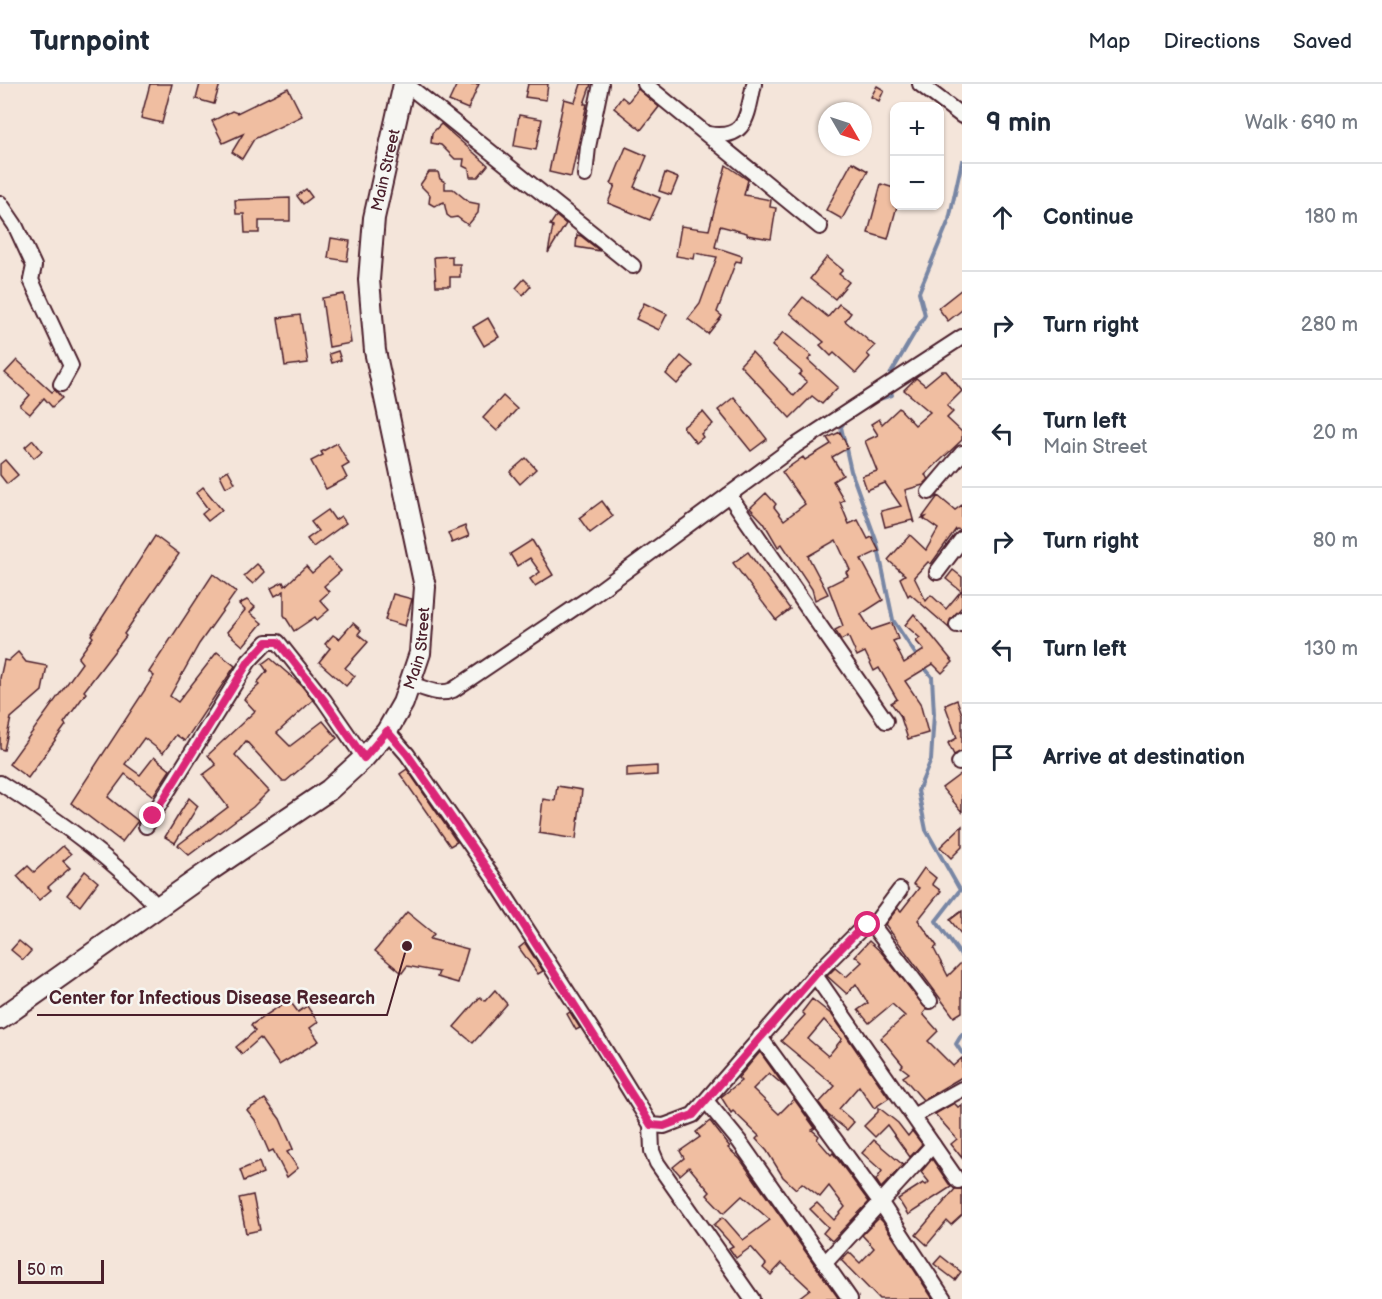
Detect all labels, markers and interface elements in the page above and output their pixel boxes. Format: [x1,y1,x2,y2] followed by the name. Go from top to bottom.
[30,25,150,58] text: Turnpoint
[1088,29,1131,54] text: Map
[1164,29,1260,54] text: Directions
[1293,29,1352,54] text: Saved
[818,102,872,156] north arrow
[890,102,944,210] map controls
[890,102,944,156] button: +
[986,108,1051,139] text: 9 min
[1245,111,1358,135] text: Walk · 690 m
[368,127,405,213] street label: Main Street
[890,156,944,210] button: −
[986,201,1019,234] icon: ahead
[1043,204,1133,231] text: Continue
[1305,205,1358,229] text: 180 m
[986,309,1019,342] icon: right
[1043,312,1139,339] text: Turn right
[1301,313,1358,337] text: 280 m
[1043,408,1127,435] text: Turn left
[986,417,1019,450] icon: left
[1313,421,1358,445] text: 20 m
[1043,435,1147,459] text: Main Street
[986,525,1019,558] icon: right
[1043,528,1139,555] text: Turn right
[1313,529,1358,553] text: 80 m
[400,606,434,692] street label: Main Street
[986,633,1019,666] icon: left
[1043,636,1127,663] text: Turn left
[1304,637,1358,661] text: 130 m
[986,741,1019,774] icon: arrive
[1043,744,1245,771] text: Arrive at destination
[139,802,165,828] route end
[854,911,880,937] route start
[37,979,387,1015] callout: Center for Infectious Disease Research
[49,988,375,1009] text: Center for Infectious Disease Research
[18,1257,104,1284] scale bar
[27,1261,63,1280] text: 50 m

